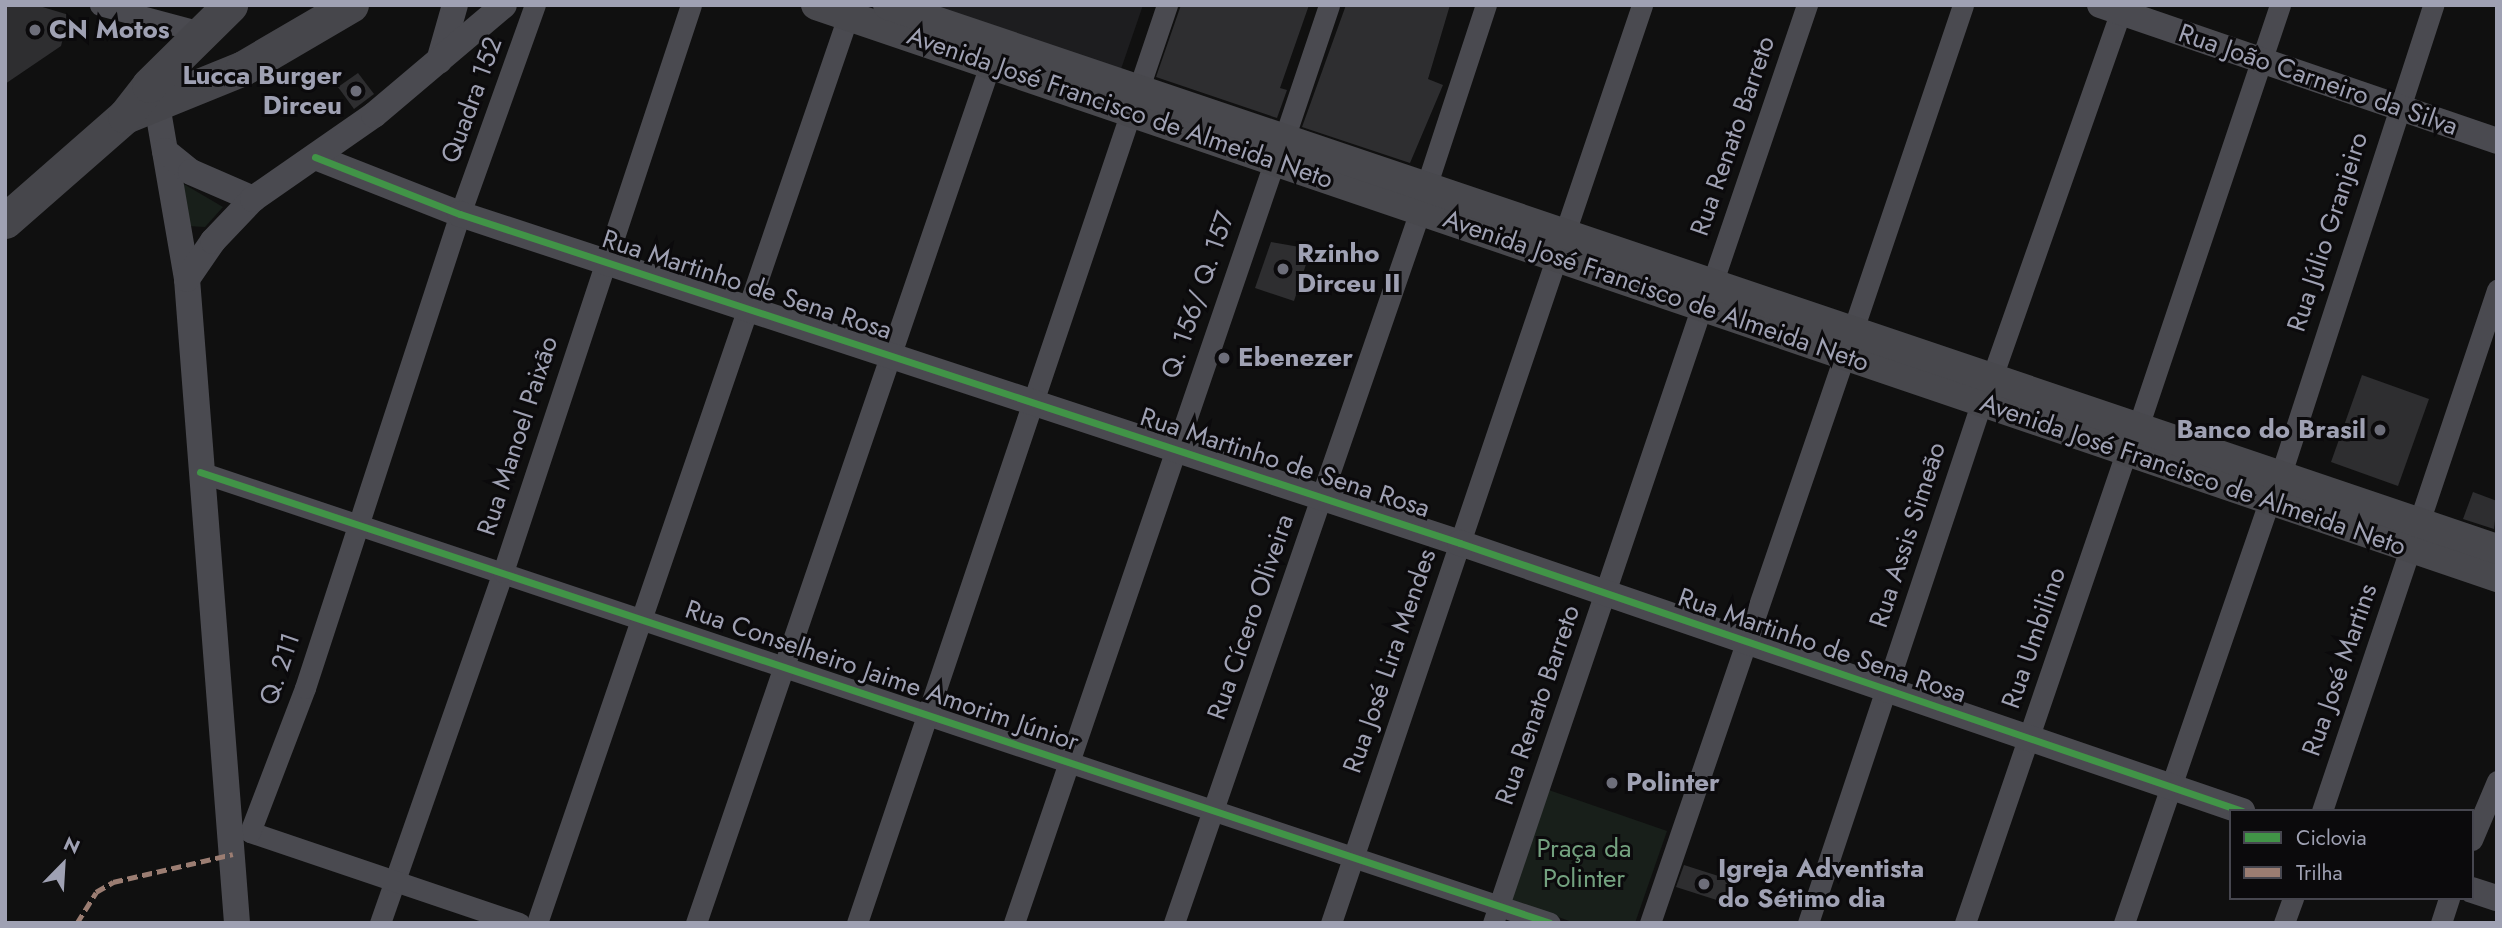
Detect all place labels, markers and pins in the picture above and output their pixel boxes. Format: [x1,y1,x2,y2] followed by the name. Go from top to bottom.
[49,14,170,46] place label: CN Motos
[27,22,43,38] marker: CN Motos
[182,60,342,122] place label: Lucca Burger Dirceu
[348,83,364,99] marker: Lucca Burger Dirceu
[1297,238,1401,300] place label: Rzinho Dirceu II
[1275,261,1291,277] marker: Rzinho Dirceu II
[1238,342,1353,374] place label: Ebenezer
[1216,350,1232,366] marker: Ebenezer
[2177,414,2366,446] place label: Banco do Brasil
[2372,422,2388,438] marker: Banco do Brasil
[1626,767,1720,799] place label: Polinter
[1604,775,1620,791] marker: Polinter
[1718,853,1924,914] place label: Igreja Adventista do Sétimo dia
[1696,876,1712,892] marker: Igreja Adventista do Sétimo dia

